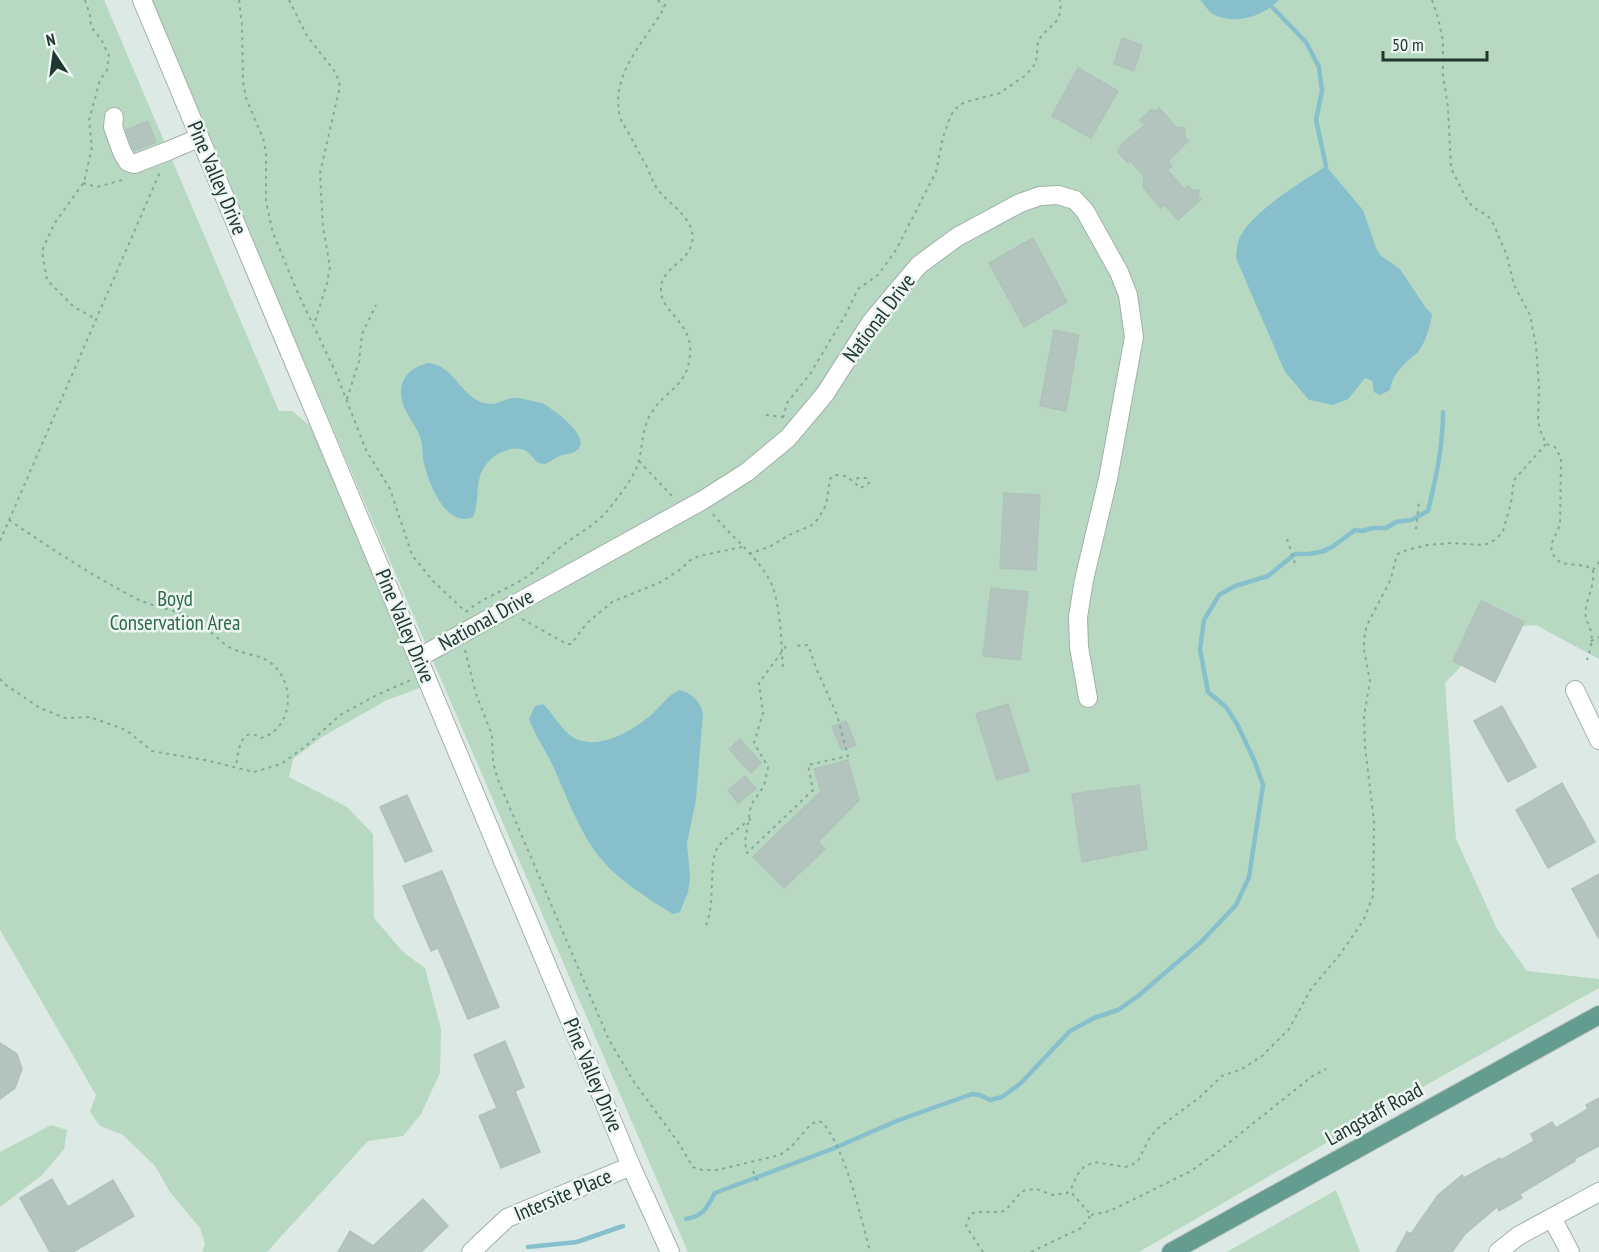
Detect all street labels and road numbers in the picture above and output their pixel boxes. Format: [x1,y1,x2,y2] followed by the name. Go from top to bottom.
[181,117,254,239] street label: Pine Valley Drive
[836,268,921,367] street label: National Drive
[369,565,442,687] street label: Pine Valley Drive
[434,582,538,657] street label: National Drive
[557,1014,630,1136] street label: Pine Valley Drive
[1320,1076,1427,1151] street label: Langstaff Road
[510,1162,616,1227] street label: Intersite Place

